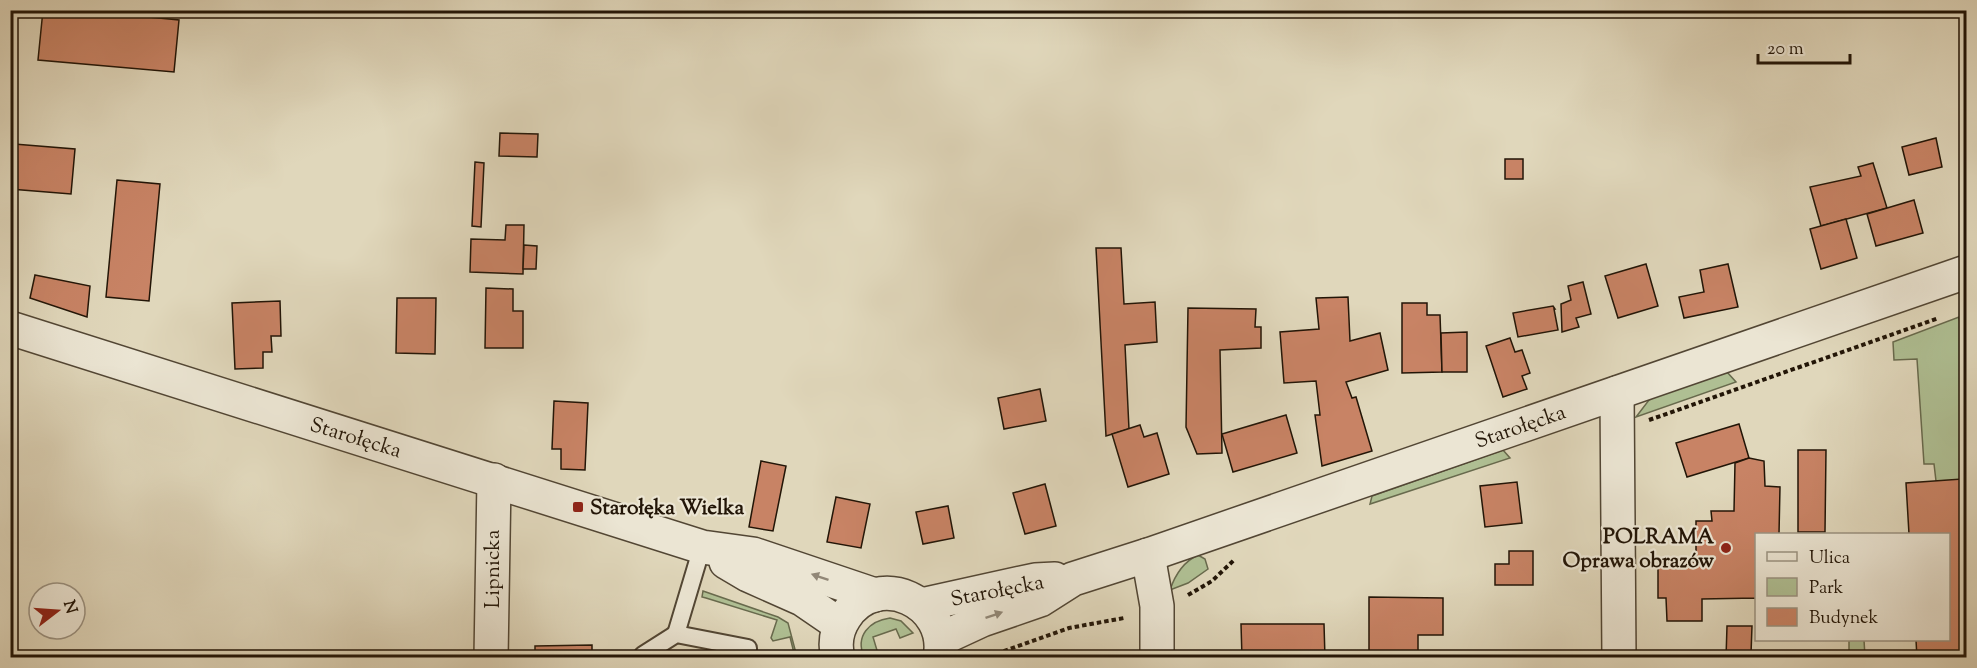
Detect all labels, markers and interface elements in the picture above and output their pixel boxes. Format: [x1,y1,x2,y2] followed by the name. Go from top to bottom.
[1758,27,1850,65] scale bar
[1767,37,1804,63] text: 20 m
[1471,398,1570,457] street label: Starołęcka
[306,411,405,467] street label: Starołęcka
[590,494,745,524] place label: Starołęka Wielka
[571,500,585,514] marker: Starołęka Wielka
[1562,523,1715,577] place label: POLRAMA Oprawa obrazów
[479,529,509,608] street label: Lipnicka
[1755,533,1950,641] legend
[1719,541,1733,555] marker: POLRAMA Oprawa obrazów
[1809,546,1850,572] text: Ulica
[948,568,1047,616] street label: Starołęcka
[811,571,829,581] one-way arrow
[1809,576,1844,602] text: Park
[27,581,87,641] north arrow
[56,598,82,617] text: N
[1809,606,1878,632] text: Budynek
[985,610,1003,620] one-way arrow

